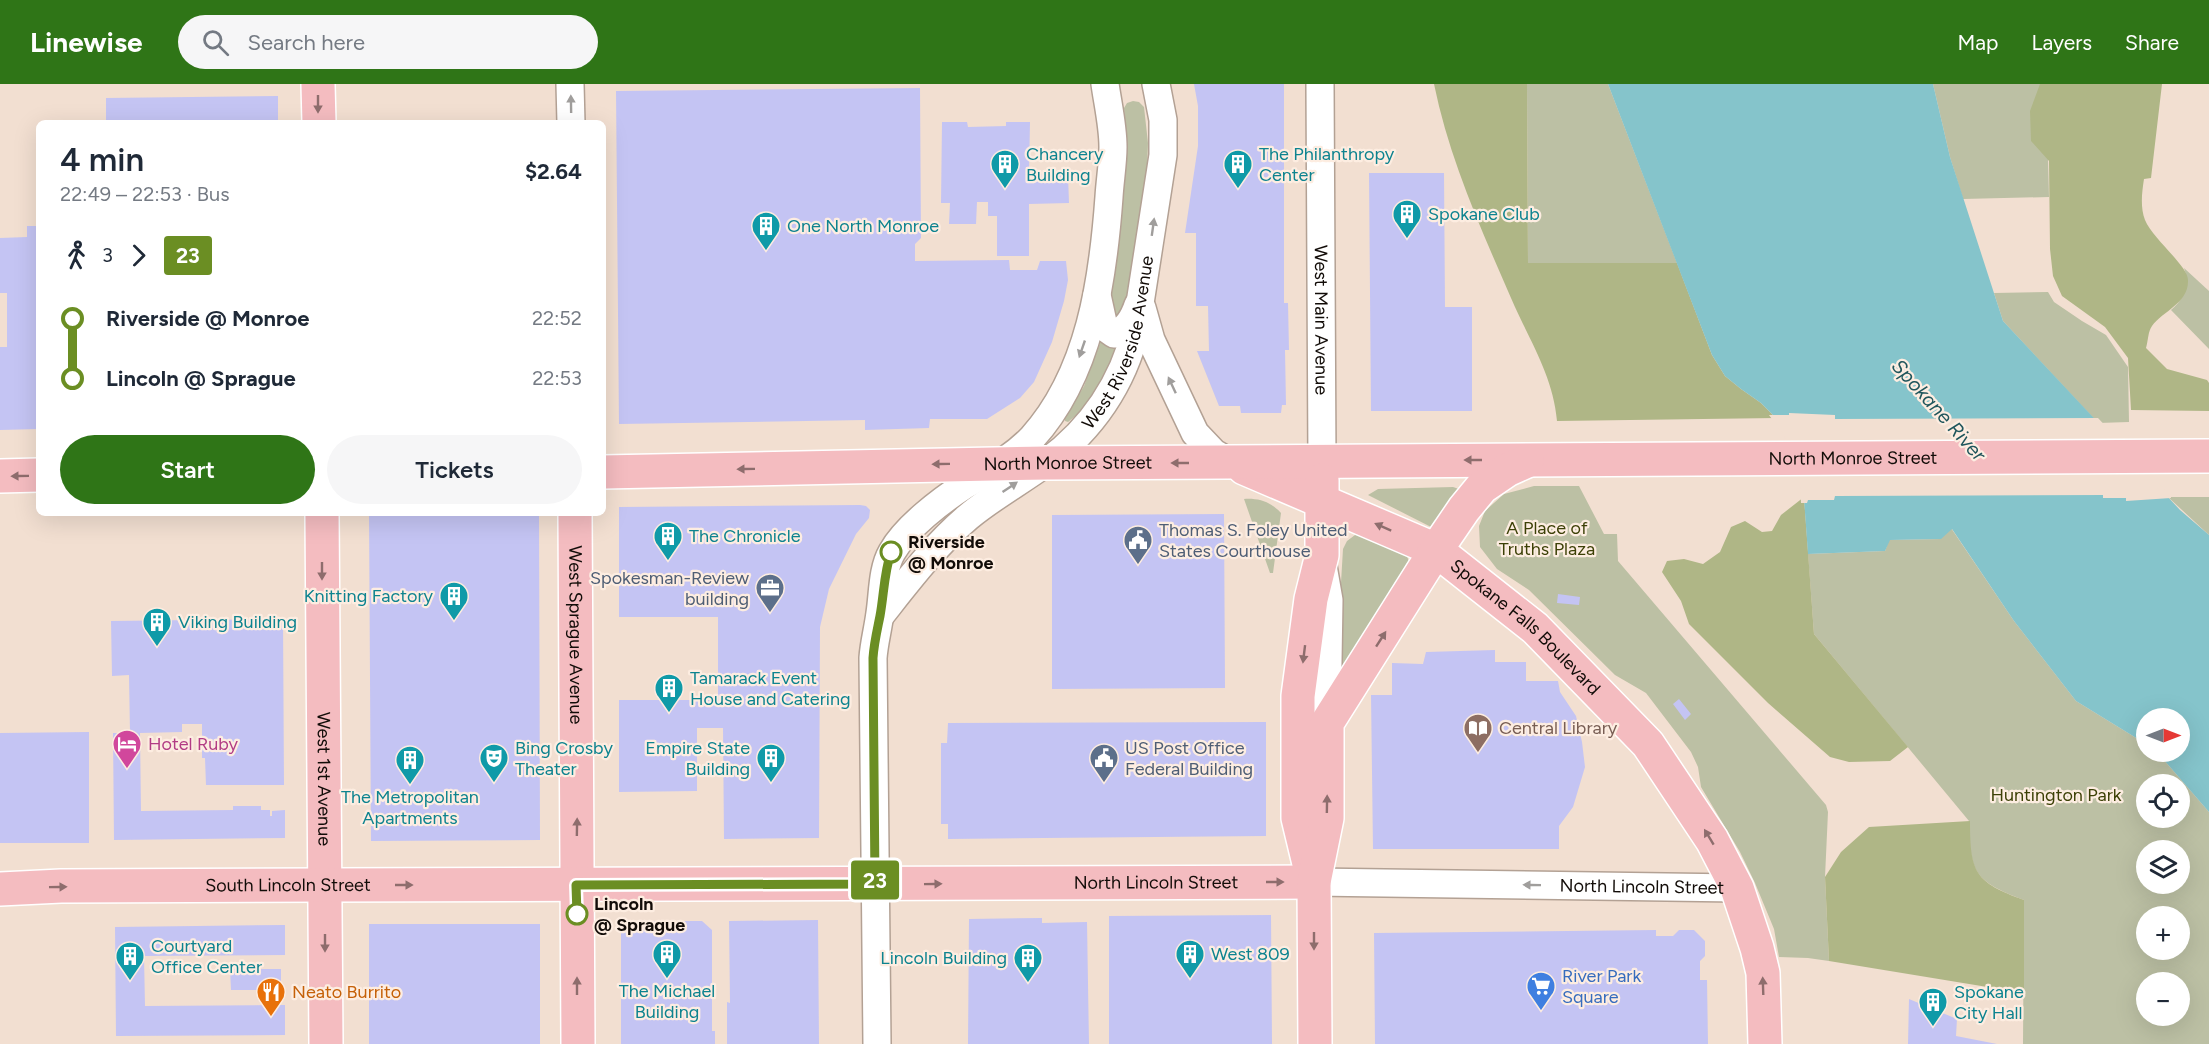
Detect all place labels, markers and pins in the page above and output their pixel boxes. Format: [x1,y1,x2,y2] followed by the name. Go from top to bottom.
[1026,143,1104,186] place label: Chancery Building
[1259,143,1395,186] place label: The Philanthropy Center
[989,148,1021,190] building icon: Chancery Building
[1222,148,1254,190] building icon: The Philanthropy Center
[1391,198,1423,240] building icon: Spokane Club
[1428,203,1540,225] place label: Spokane Club
[750,210,782,252] building icon: One North Monroe
[787,215,939,237] place label: One North Monroe
[1159,519,1348,562] place label: Thomas S. Foley United States Courthouse
[652,520,684,562] building icon: The Chronicle
[1122,524,1154,566] public building icon: Thomas S. Foley United States Courthouse
[689,525,801,547] place label: The Chronicle
[908,531,994,574] place label: Riverside @ Monroe
[880,541,902,563] marker: Riverside @ Monroe
[590,567,749,610] place label: Spokesman-Review building
[754,572,786,614] office icon: Spokesman-Review building
[438,580,470,622] building icon: Knitting Factory
[304,585,434,607] place label: Knitting Factory
[141,606,173,648] building icon: Viking Building
[178,611,297,633] place label: Viking Building
[690,667,851,710] place label: Tamarack Event House and Catering
[653,672,685,714] building icon: Tamarack Event House and Catering
[1462,712,1494,754] library icon: Central Library
[1499,717,1618,739] place label: Central Library
[111,728,143,770] hotel icon: Hotel Ruby
[148,733,239,755] place label: Hotel Ruby
[515,737,613,780] place label: Bing Crosby Theater
[645,737,750,780] place label: Empire State Building
[1125,737,1253,780] place label: US Post Office Federal Building
[478,742,510,784] theatre icon: Bing Crosby Theater
[755,742,787,784] building icon: Empire State Building
[1088,742,1120,784] public building icon: US Post Office Federal Building
[394,744,426,786] building icon: The Metropolitan Apartments
[341,786,479,829] place label: The Metropolitan Apartments
[594,893,685,936] place label: Lincoln @ Sprague
[566,903,588,925] marker: Lincoln @ Sprague
[151,935,262,978] place label: Courtyard Office Center
[651,938,683,980] building icon: The Michael Building
[1174,938,1206,980] building icon: West 809
[114,940,146,982] building icon: Courtyard Office Center
[1012,942,1044,984] building icon: Lincoln Building
[1211,943,1290,965] place label: West 809
[880,947,1007,969] place label: Lincoln Building
[1562,965,1641,1008] place label: River Park Square
[1525,970,1557,1012] supermarket icon: River Park Square
[255,976,287,1018] restaurant icon: Neato Burrito
[619,980,715,1023] place label: The Michael Building
[292,981,401,1003] place label: Neato Burrito
[1954,981,2024,1024] place label: Spokane City Hall
[1917,986,1949,1028] building icon: Spokane City Hall

